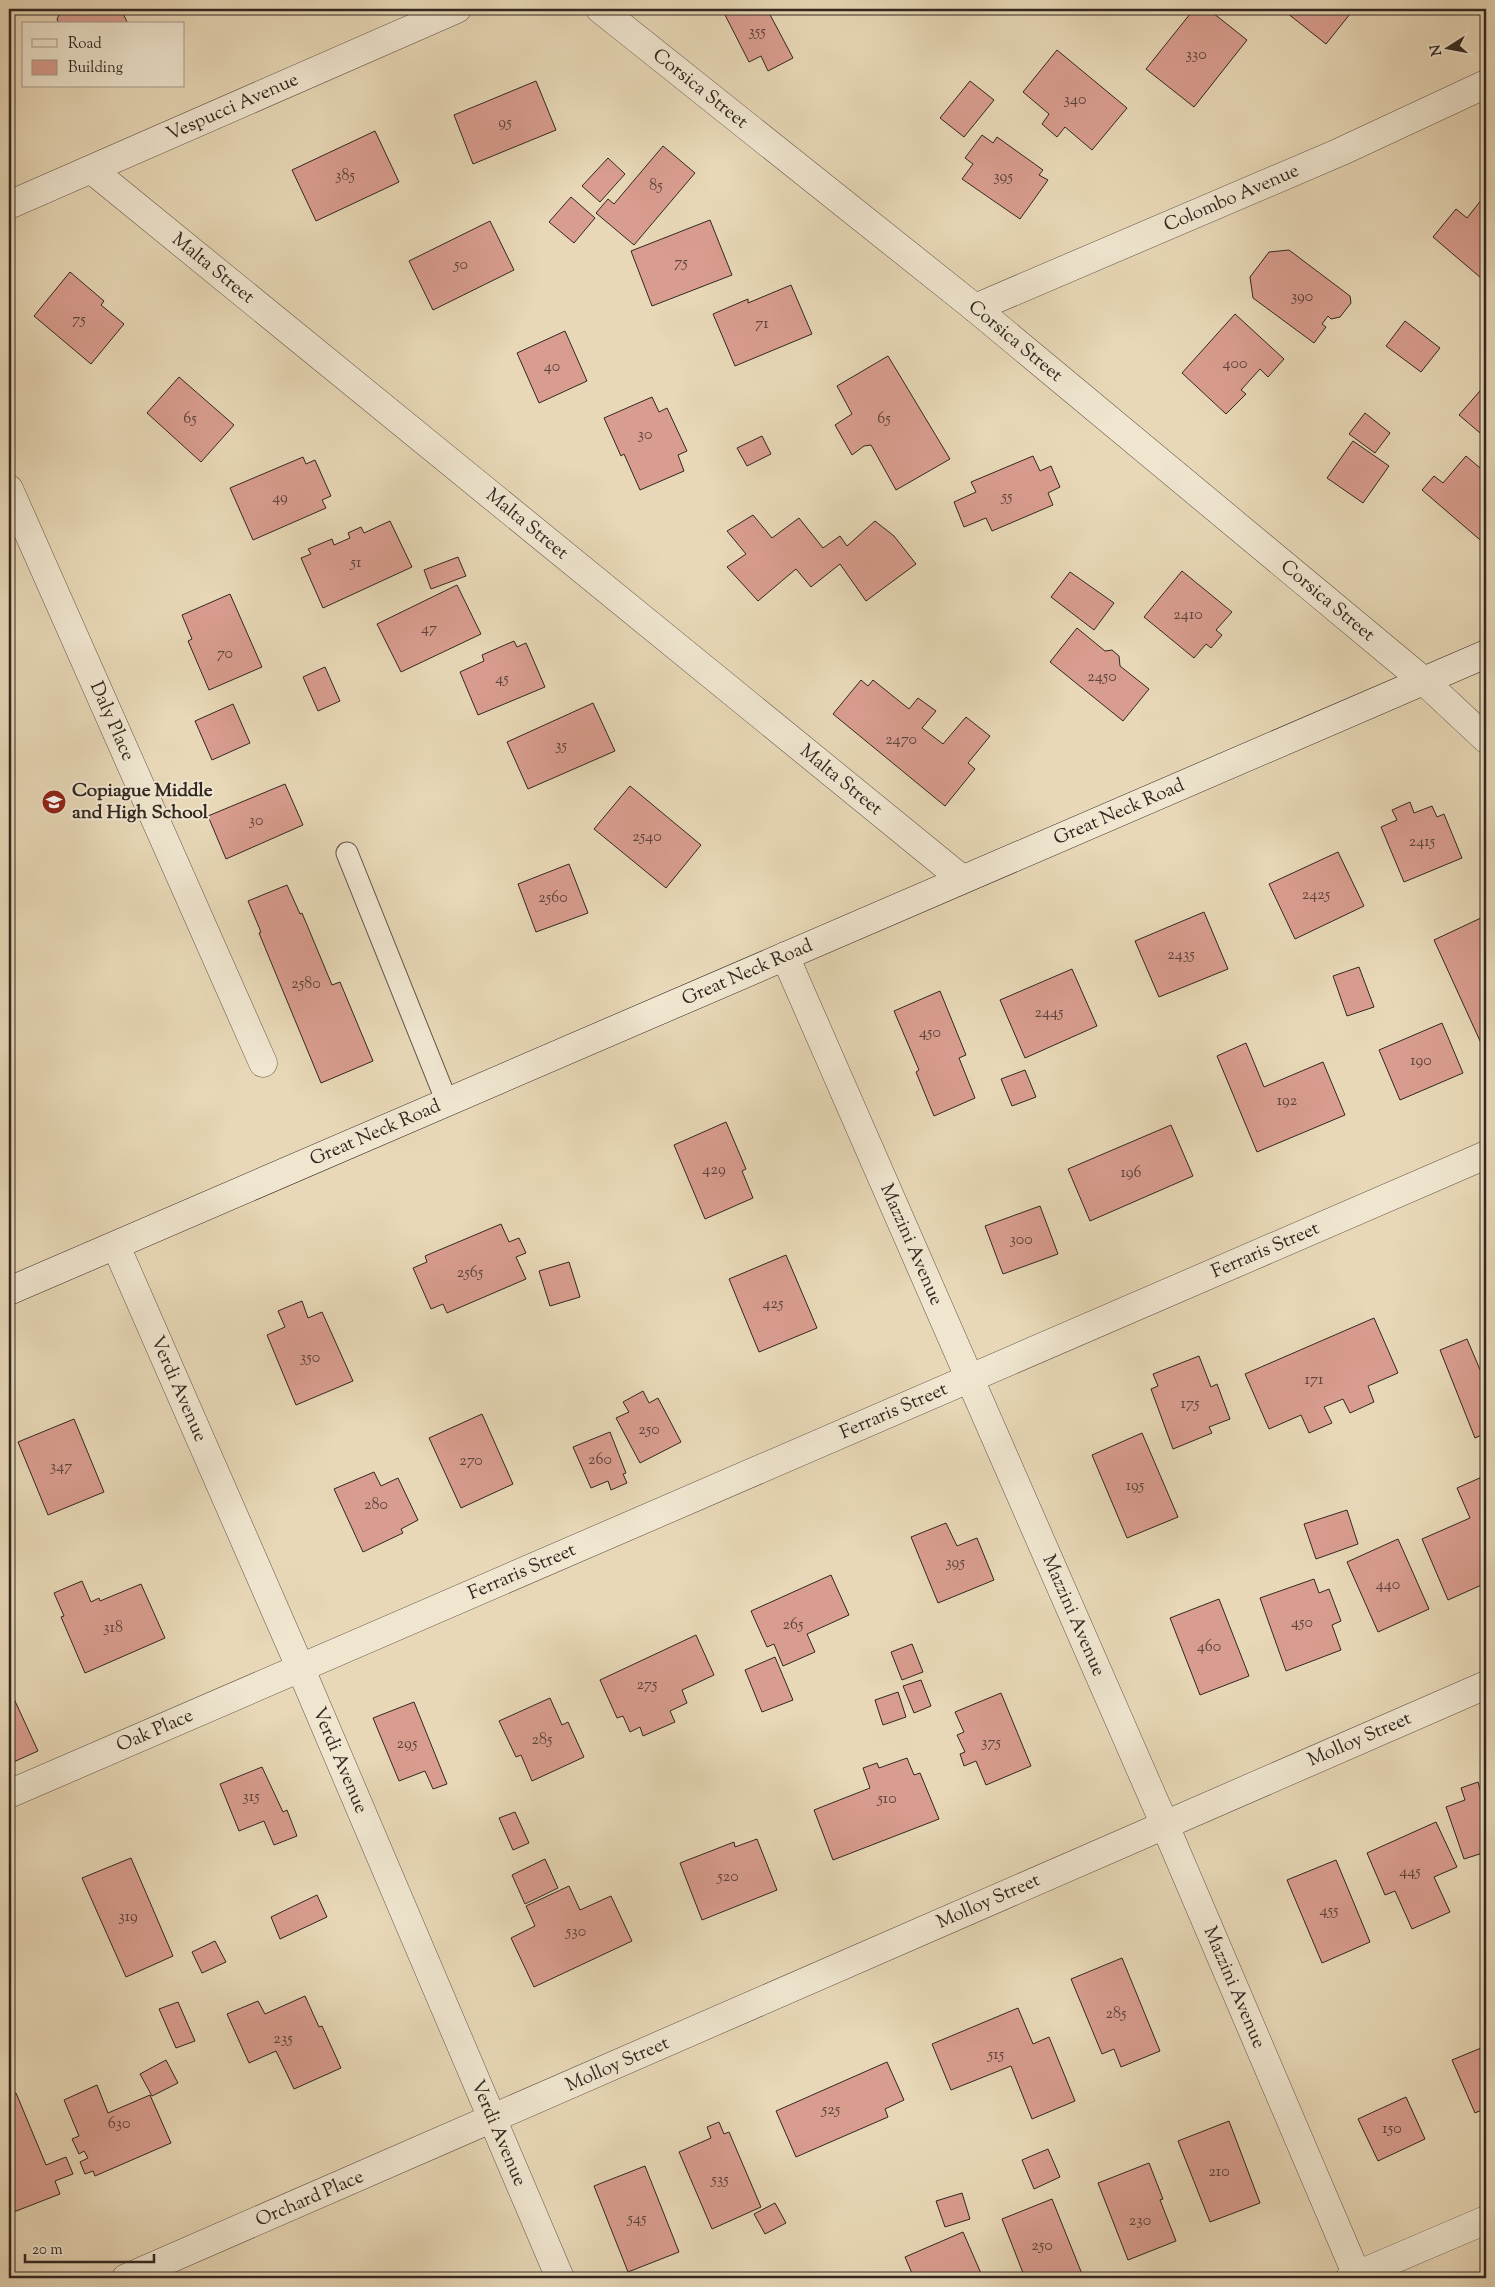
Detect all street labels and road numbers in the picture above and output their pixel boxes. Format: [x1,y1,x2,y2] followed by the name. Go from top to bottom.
[646,42,754,136] street label: Corsica Street
[162,66,303,148] street label: Vespucci Avenue
[1160,157,1303,239] street label: Colombo Avenue
[166,227,261,311] street label: Malta Street
[962,294,1069,389] street label: Corsica Street
[480,482,574,567] street label: Malta Street
[1274,554,1381,649] street label: Corsica Street
[82,677,141,765] street label: Daly Place
[794,738,888,823] street label: Malta Street
[1049,772,1189,852] street label: Great Neck Road
[678,932,817,1013] street label: Great Neck Road
[306,1093,445,1173] street label: Great Neck Road
[873,1180,950,1310] street label: Mazzini Avenue
[1207,1215,1324,1286] street label: Ferraris Street
[143,1332,214,1446] street label: Verdi Avenue
[836,1376,952,1446] street label: Ferraris Street
[464,1537,581,1607] street label: Ferraris Street
[1035,1551,1112,1681] street label: Mazzini Avenue
[112,1702,198,1759] street label: Oak Place
[305,1703,374,1818] street label: Verdi Avenue
[1304,1705,1416,1774] street label: Molloy Street
[932,1867,1045,1936] street label: Molloy Street
[1196,1922,1272,2053] street label: Mazzini Avenue
[562,2030,674,2099] street label: Molloy Street
[464,2076,533,2191] street label: Verdi Avenue
[251,2163,368,2234] street label: Orchard Place

